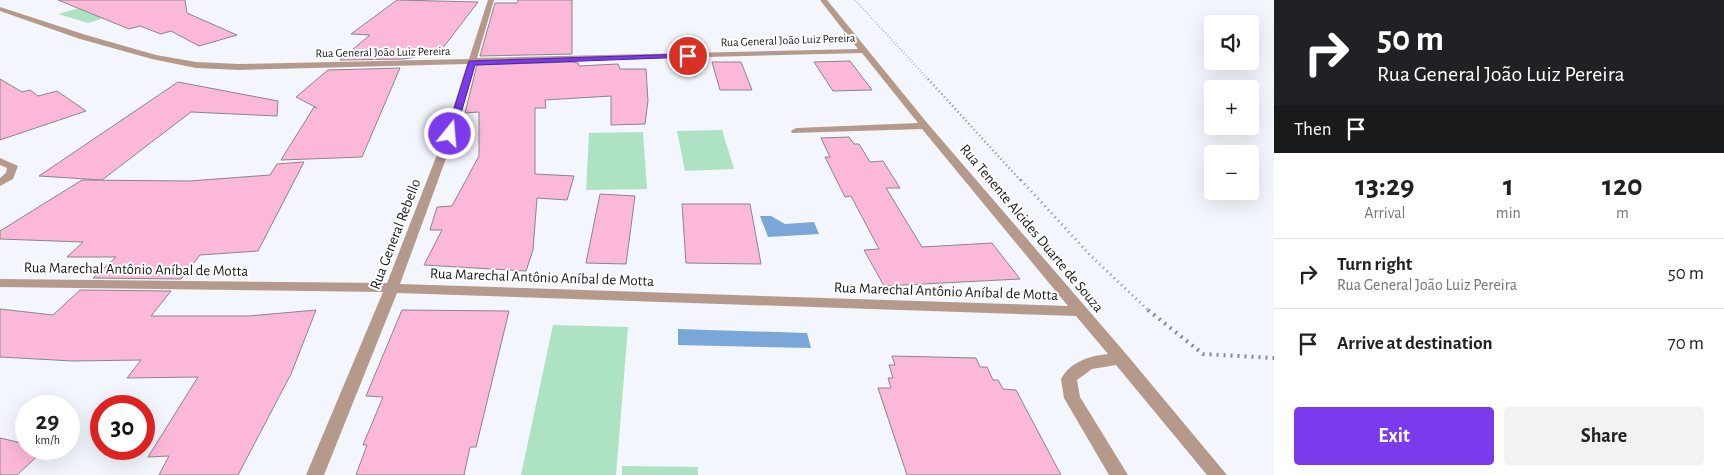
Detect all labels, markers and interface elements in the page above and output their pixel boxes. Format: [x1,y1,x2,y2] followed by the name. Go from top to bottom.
[1204,15,1259,200] map controls
[1204,15,1259,70] button: sound
[1294,20,1359,85] icon: right
[1377,22,1444,57] text: 50 m
[720,32,856,48] street label: Rua General João Luiz Pereira
[667,35,709,77] pin
[674,42,702,70] icon: arrive
[315,45,451,59] street label: Rua General João Luiz Pereira
[1377,63,1625,85] text: Rua General João Luiz Pereira
[1204,80,1259,135] button: +
[423,107,475,159] position arrow
[1342,115,1370,143] icon: arrive
[1294,120,1332,139] text: Then
[957,141,1106,315] street label: Rua Tenente Alcides Duarte de Souza
[1204,145,1259,200] button: −
[1355,171,1415,201] text: 13:29
[1503,171,1514,201] text: 1
[1602,171,1643,201] text: 120
[367,177,423,292] street label: Rua General Rebello
[1364,205,1406,221] text: Arrival
[1496,205,1521,221] text: min
[1616,205,1629,221] text: m
[1337,255,1412,274] text: Turn right
[24,260,248,279] street label: Rua Marechal Antônio Aníbal de Motta
[1294,260,1322,288] icon: right
[1668,264,1704,283] text: 50 m
[430,266,654,289] street label: Rua Marechal Antônio Aníbal de Motta
[1337,277,1517,293] text: Rua General João Luiz Pereira
[834,280,1058,303] street label: Rua Marechal Antônio Aníbal de Motta
[1294,330,1322,358] icon: arrive
[1337,334,1493,353] text: Arrive at destination
[1668,334,1704,353] text: 70 m
[90,395,155,460] speed limit sign: 30
[1294,407,1494,465] button: Exit
[1504,407,1704,465] button: Share
[36,409,59,434] text: 29
[35,434,60,446] text: km/h

